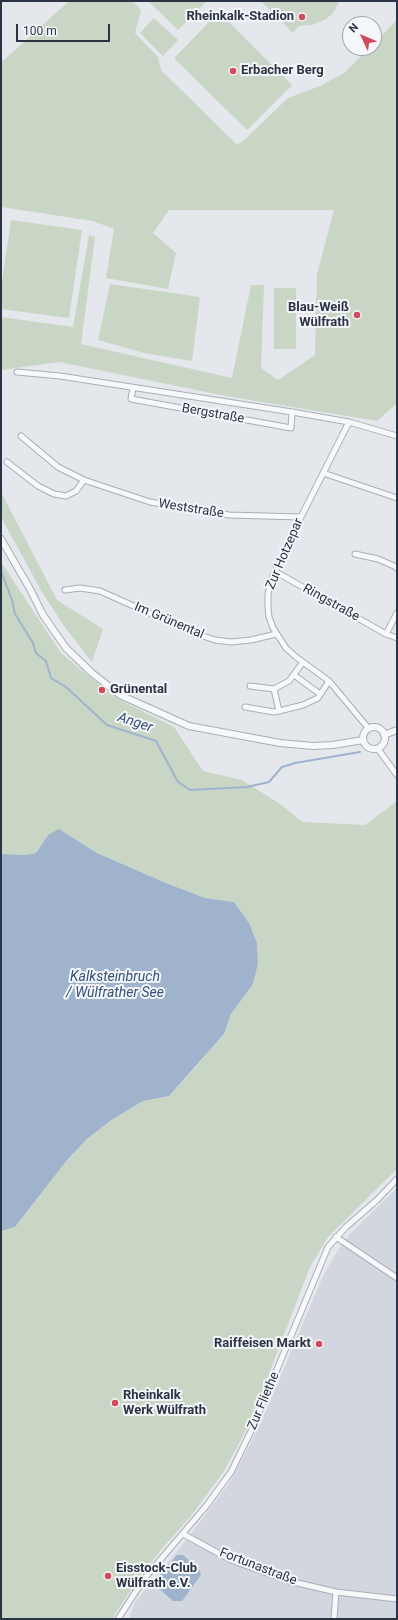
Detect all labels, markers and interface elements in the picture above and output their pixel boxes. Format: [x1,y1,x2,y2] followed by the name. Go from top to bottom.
[186,9,294,25] place label: Rheinkalk-Stadion
[297,12,307,22] marker: Rheinkalk-Stadion
[18,16,112,42] scale bar
[342,16,382,56] north arrow
[346,21,361,35] text: N
[23,24,57,38] text: 100 m
[241,63,324,79] place label: Erbacher Berg
[228,66,238,76] marker: Erbacher Berg
[288,300,349,331] place label: Blau-Weiß Wülfrath
[352,310,362,320] marker: Blau-Weiß Wülfrath
[180,401,246,427] street label: Bergstraße
[157,496,225,522] street label: Weststraße
[263,516,307,592] street label: Zur Hotzepar
[300,581,362,625] street label: Ringstraße
[132,599,206,643] street label: Im Grünental
[110,682,167,698] place label: Grünental
[97,685,107,695] marker: Grünental
[115,709,155,737] water label: Anger
[66,969,164,1002] water label: Kalksteinbruch / Wülfrather See
[214,1336,311,1352] place label: Raiffeisen Markt
[314,1339,324,1349] marker: Raiffeisen Markt
[245,1370,283,1432] street label: Zur Fliethe
[123,1388,206,1419] place label: Rheinkalk Werk Wülfrath
[110,1398,120,1408] marker: Rheinkalk Werk Wülfrath
[217,1545,299,1589] street label: Fortunastraße
[116,1561,197,1592] place label: Eisstock-Club Wülfrath e.V.
[103,1571,113,1581] marker: Eisstock-Club Wülfrath e.V.

